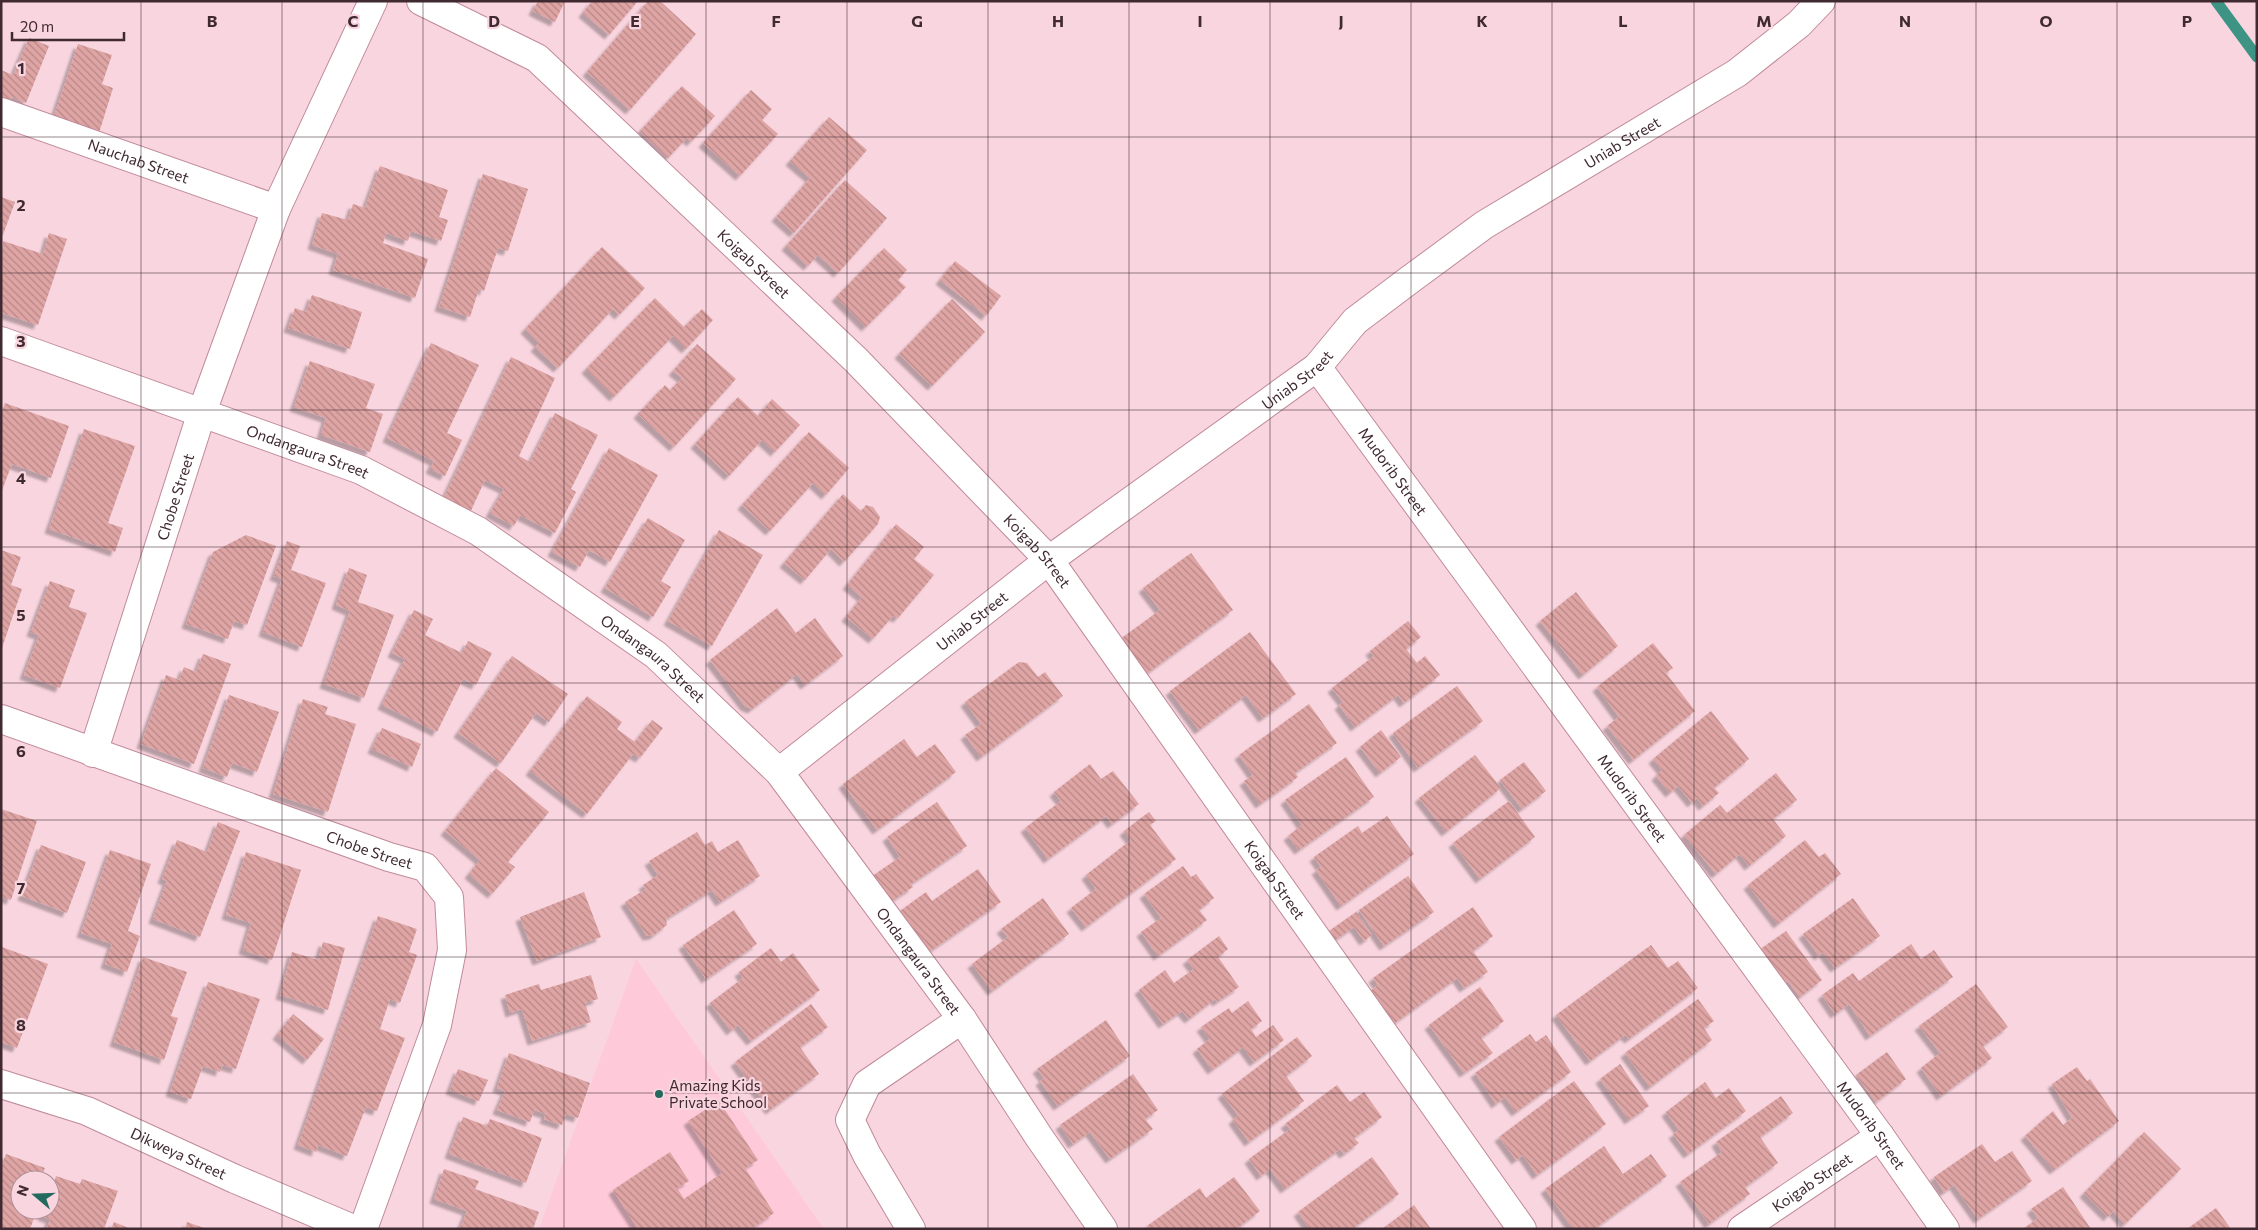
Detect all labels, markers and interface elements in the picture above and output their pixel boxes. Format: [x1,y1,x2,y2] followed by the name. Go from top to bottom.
[12,10,125,42] scale bar
[207,11,218,30] text: B
[348,11,359,30] text: C
[488,11,500,30] text: D
[630,11,640,30] text: E
[771,11,781,30] text: F
[911,11,923,30] text: G
[1052,11,1064,30] text: H
[1197,11,1203,30] text: I
[1338,11,1344,30] text: J
[1476,11,1488,30] text: K
[1618,11,1628,30] text: L
[1756,11,1772,30] text: M
[1899,11,1911,30] text: N
[2039,11,2053,30] text: O
[2182,11,2192,30] text: P
[20,17,54,35] text: 20 m
[17,58,25,77] text: 1
[1581,112,1663,172] street label: Uniab Street
[86,135,191,187] street label: Nauchab Street
[16,195,26,214] text: 2
[714,225,794,302] street label: Koigab Street
[16,331,26,350] text: 3
[1258,346,1336,413] street label: Uniab Street
[244,421,372,482] street label: Ondangaura Street
[1355,424,1431,519] street label: Mudorib Street
[153,451,197,542] street label: Chobe Street
[16,468,26,487] text: 4
[1000,510,1075,591] street label: Koigab Street
[933,587,1011,654] street label: Uniab Street
[16,605,26,624] text: 5
[598,610,709,706] street label: Ondangaura Street
[16,741,26,760] text: 6
[1594,750,1671,845] street label: Mudorib Street
[324,826,415,872] street label: Chobe Street
[1241,837,1309,923] street label: Koigab Street
[17,878,26,897] text: 7
[873,903,965,1018] street label: Ondangaura Street
[16,1015,26,1034] text: 8
[669,1076,767,1111] place label: Amazing Kids Private School
[1834,1077,1909,1172] street label: Mudorib Street
[653,1088,665,1100] marker: Amazing Kids Private School
[128,1123,229,1183] street label: Dikweya Street
[1768,1149,1855,1215] street label: Koigab Street
[10,1170,60,1220] north arrow
[12,1183,32,1198] text: N

